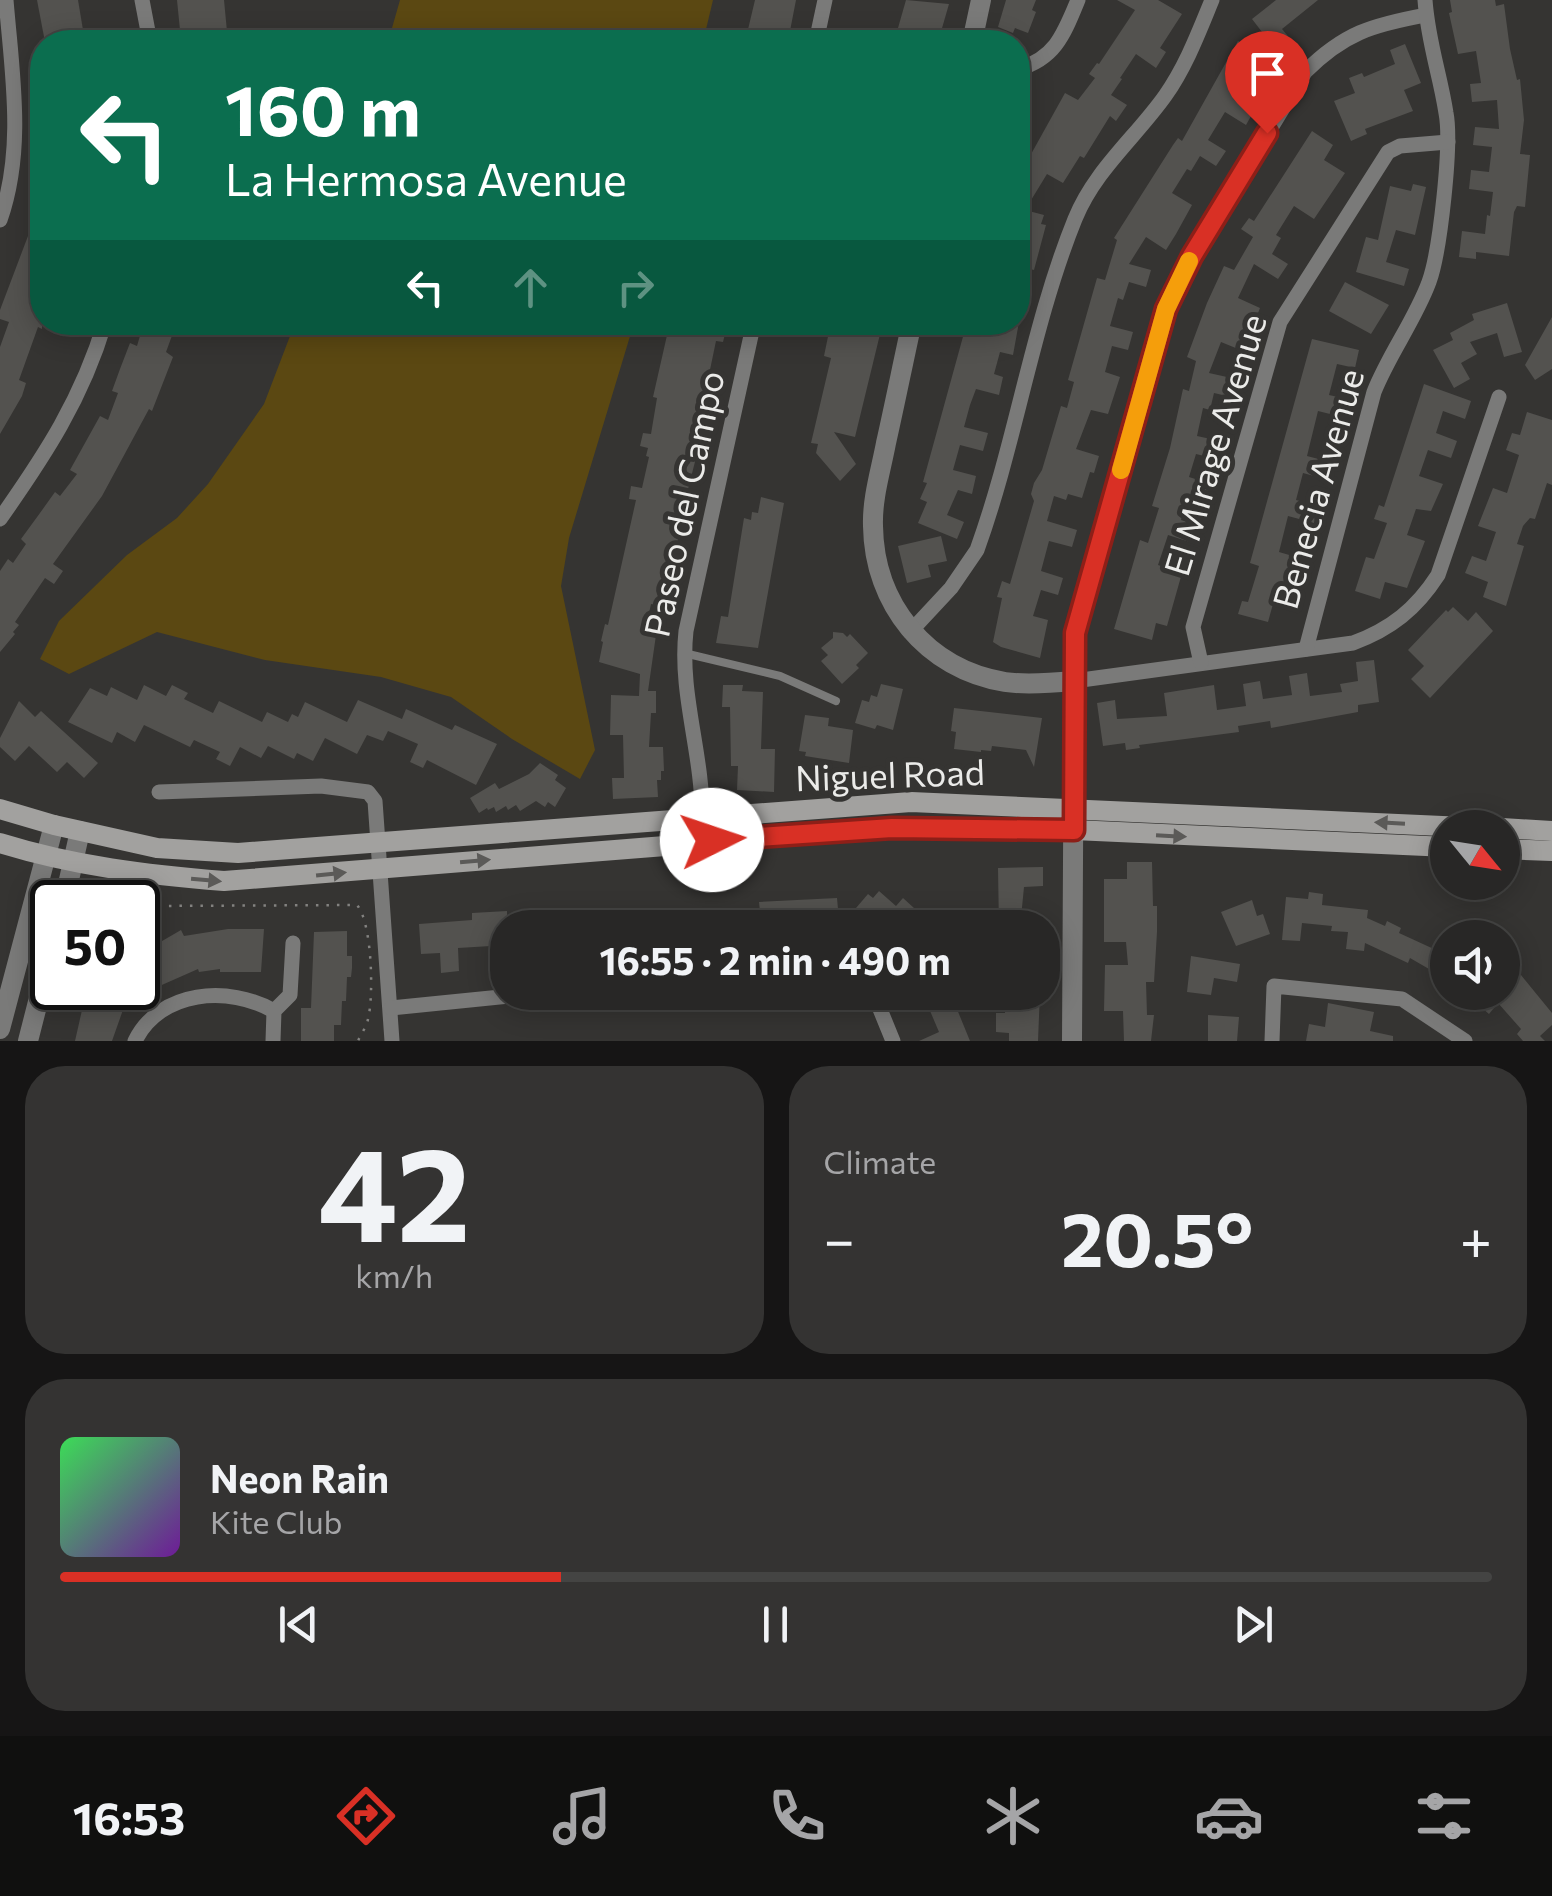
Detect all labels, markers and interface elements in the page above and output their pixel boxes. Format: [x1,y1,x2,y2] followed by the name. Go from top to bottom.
[1225,31,1310,134] pin
[1240,46,1295,101] icon: arrive
[225,65,421,150] text: 160 m
[60,70,190,200] icon: left
[225,150,627,205] text: La Hermosa Avenue
[398,260,453,315] icon: left
[503,260,558,315] icon: ahead
[608,260,663,315] icon: right
[1153,308,1274,580] street label: El Mirage Avenue
[1262,363,1371,613] street label: Benecia Avenue
[633,366,732,640] street label: Paseo del Campo
[794,749,985,798] street label: Niguel Road
[660,788,764,892] position arrow
[1430,810,1520,900] north arrow
[1430,810,1520,1010] map controls
[1373,814,1405,830] one-way arrow
[1156,828,1188,844] one-way arrow
[460,852,491,868] one-way arrow
[315,865,347,881] one-way arrow
[191,872,222,888] one-way arrow
[30,880,160,1010] speed limit sign: 50
[1430,920,1520,1010] button: sound
[599,936,951,983] text: 16:55 · 2 min · 490 m
[318,1110,471,1269] text: 42
[824,1141,936,1181] text: Climate
[1061,1191,1253,1282] text: 20.5°
[824,1204,855,1271] text: −
[1460,1204,1492,1271] text: +
[355,1255,433,1295] text: km/h
[210,1454,389,1501] text: Neon Rain
[210,1501,342,1541] text: Kite Club
[271,1597,326,1652] icon: previous
[748,1597,803,1652] icon: pause
[1226,1597,1281,1652] icon: next
[331,1781,401,1851] icon: directions
[547,1781,617,1851] icon: music
[762,1781,832,1851] icon: phone
[978,1781,1048,1851] icon: climate
[1194,1781,1264,1851] icon: car
[1409,1781,1479,1851] icon: filters
[73,1789,185,1844] text: 16:53

